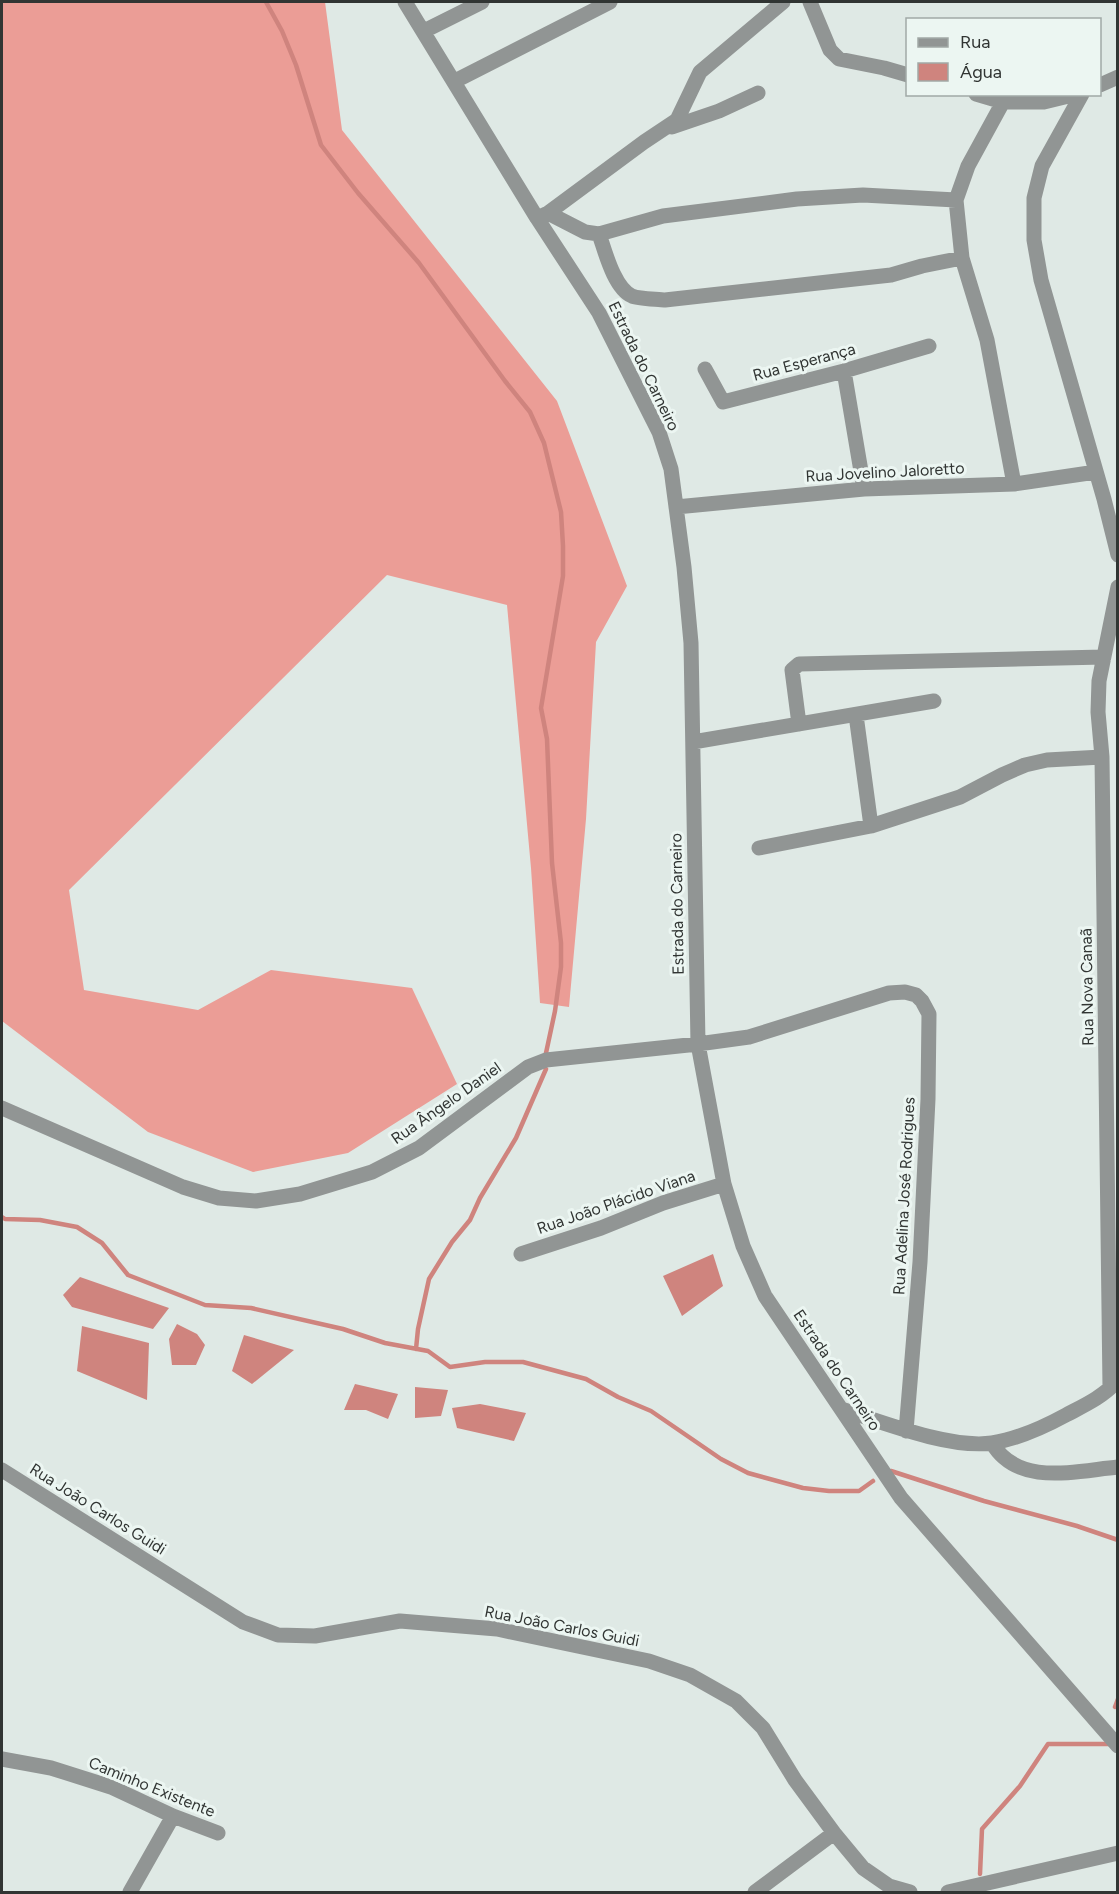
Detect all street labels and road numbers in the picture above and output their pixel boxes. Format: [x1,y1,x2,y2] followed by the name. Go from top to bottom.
[604,298,684,434] street label: Estrada do Carneiro
[751,339,857,385] street label: Rua Esperança
[805,458,965,486] street label: Rua Jovelino Jaloretto
[666,833,688,975] street label: Estrada do Carneiro
[1076,928,1098,1046] street label: Rua Nova Canaã
[387,1058,505,1148] street label: Rua Ângelo Daniel
[889,1097,919,1295] street label: Rua Adelina José Rodrigues
[534,1166,698,1238] street label: Rua João Plácido Viana
[789,1306,885,1434] street label: Estrada do Carneiro
[26,1459,170,1559] street label: Rua João Carlos Guidi
[483,1602,641,1650] street label: Rua João Carlos Guidi
[86,1753,218,1821] street label: Caminho Existente

